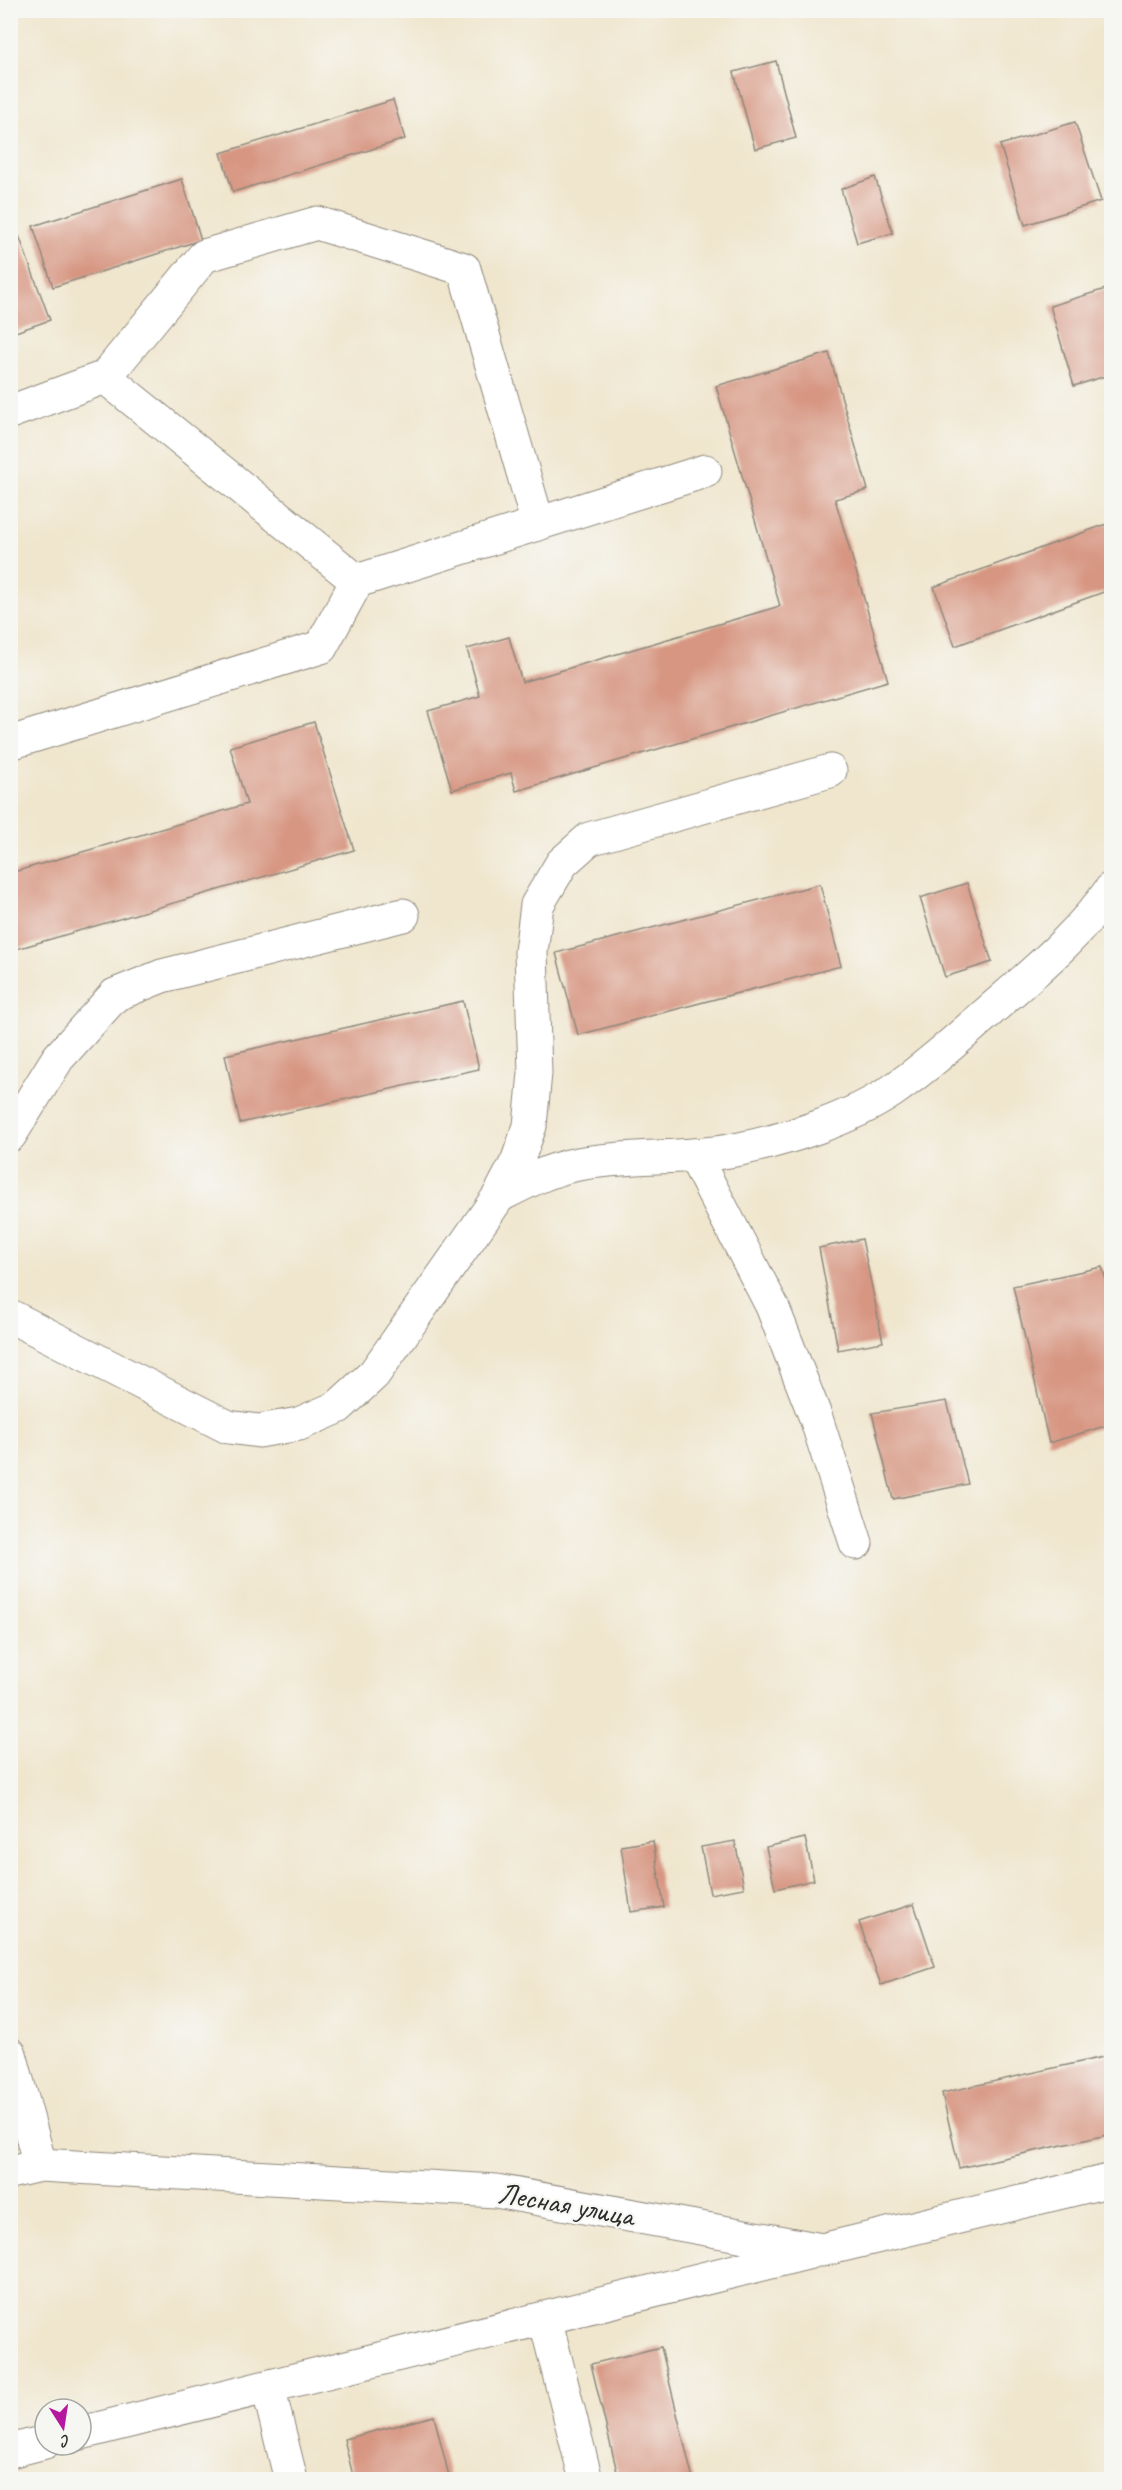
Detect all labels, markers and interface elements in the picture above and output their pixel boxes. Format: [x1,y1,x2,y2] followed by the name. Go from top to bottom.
[495,2173,640,2235] street label: Лесная улица
[33,2397,93,2457] north arrow
[58,2430,72,2452] text: С

